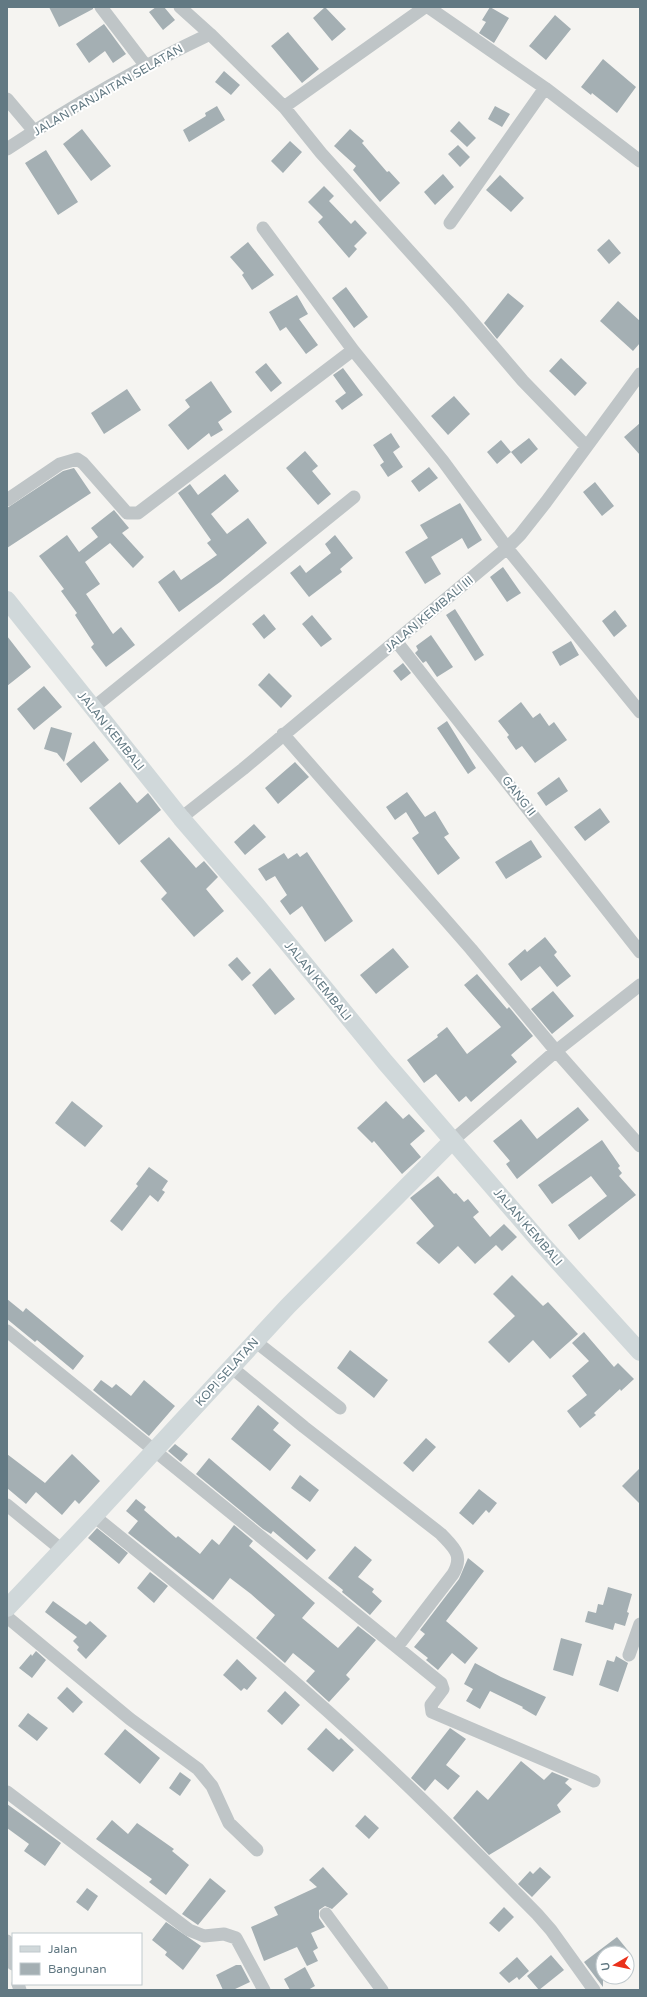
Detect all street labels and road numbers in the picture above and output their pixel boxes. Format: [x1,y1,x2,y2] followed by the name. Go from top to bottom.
[31,41,185,139] street label: JALAN PANJAITAN SELATAN
[382,573,476,655] street label: JALAN KEMBALI III
[75,689,147,773] street label: JALAN KEMBALI
[499,773,539,819] street label: GANG II
[282,939,354,1023] street label: JALAN KEMBALI
[491,1185,565,1269] street label: JALAN KEMBALI
[193,1335,261,1409] street label: KOPI SELATAN

